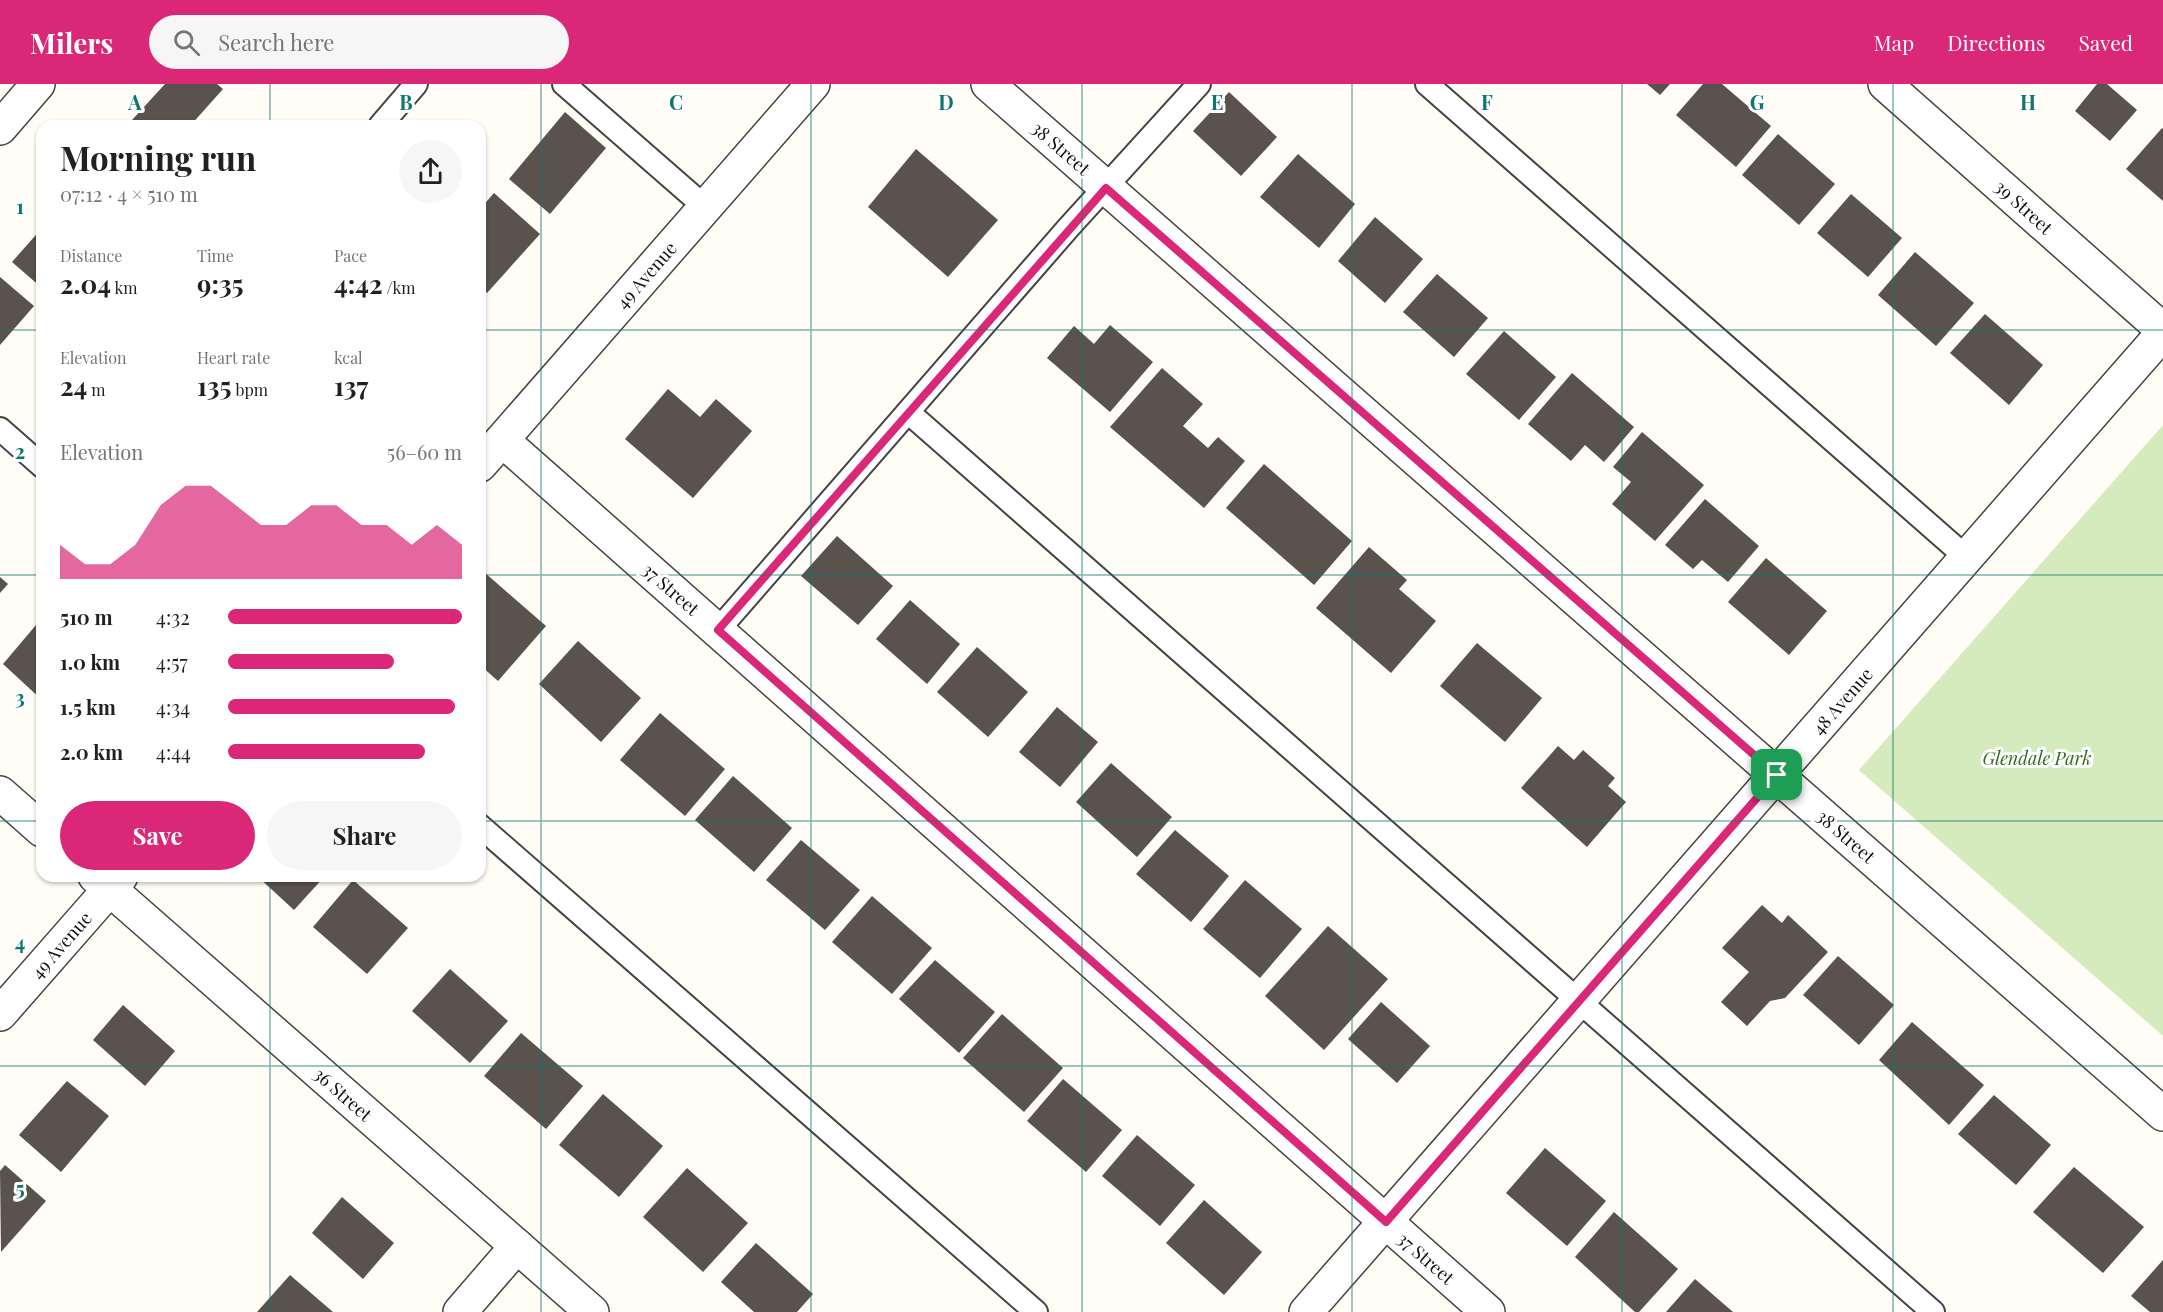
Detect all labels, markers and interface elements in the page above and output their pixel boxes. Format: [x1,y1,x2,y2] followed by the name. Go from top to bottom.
[149,15,569,69] search box
[30,24,113,61] text: Milers
[170,26,203,59] icon: search
[218,27,335,57] text: Search here
[1873,28,1914,56] text: Map
[1947,28,2045,56] text: Directions
[2078,28,2133,56] text: Saved
[127,88,142,115] text: A
[399,88,413,115] text: B
[669,88,683,115] text: C
[938,88,954,115] text: D
[1211,88,1223,115] text: E
[1481,88,1493,115] text: F
[1750,88,1765,115] text: G
[2020,88,2036,115] text: H
[1027,116,1096,181] street label: 38 Street
[60,135,256,179] text: Morning run
[399,140,462,203] button: share
[1990,175,2059,240] street label: 39 Street
[60,180,198,207] text: 07:12 · 4 × 510 m
[16,192,24,219] text: 1
[610,236,682,314] street label: 49 Avenue
[60,245,122,266] text: Distance
[197,245,234,266] text: Time
[334,245,367,266] text: Pace
[60,266,111,301] text: 2.04
[197,266,244,301] text: 9:35
[334,266,383,301] text: 4:42
[111,277,137,298] text: km
[383,277,416,298] text: /km
[60,347,127,368] text: Elevation
[197,347,270,368] text: Heart rate
[334,347,363,368] text: kcal
[60,368,87,403] text: 24
[197,368,231,403] text: 135
[334,368,368,403] text: 137
[87,379,106,400] text: m
[231,379,268,400] text: bpm
[15,437,25,464] text: 2
[60,438,143,465] text: Elevation
[387,438,462,465] text: 56–60 m
[637,558,705,621] street label: 37 Street
[60,603,113,630] text: 510 m
[156,603,190,630] text: 4:32
[60,648,120,675] text: 1.0 km
[156,648,188,675] text: 4:57
[1806,662,1878,740] street label: 48 Avenue
[15,683,25,710] text: 3
[60,693,116,720] text: 1.5 km
[156,693,190,720] text: 4:34
[60,738,123,765] text: 2.0 km
[156,738,191,765] text: 4:44
[1982,746,2092,770] park label: Glendale Park
[1751,749,1802,800] pin
[1760,758,1793,791] icon: arrive
[60,801,255,870] button: Save
[267,801,462,870] button: Share
[1812,804,1881,869] street label: 38 Street
[25,906,97,984] street label: 49 Avenue
[15,928,25,955] text: 4
[309,1062,378,1127] street label: 36 Street
[15,1174,25,1201] text: 5
[1392,1227,1460,1290] street label: 37 Street

